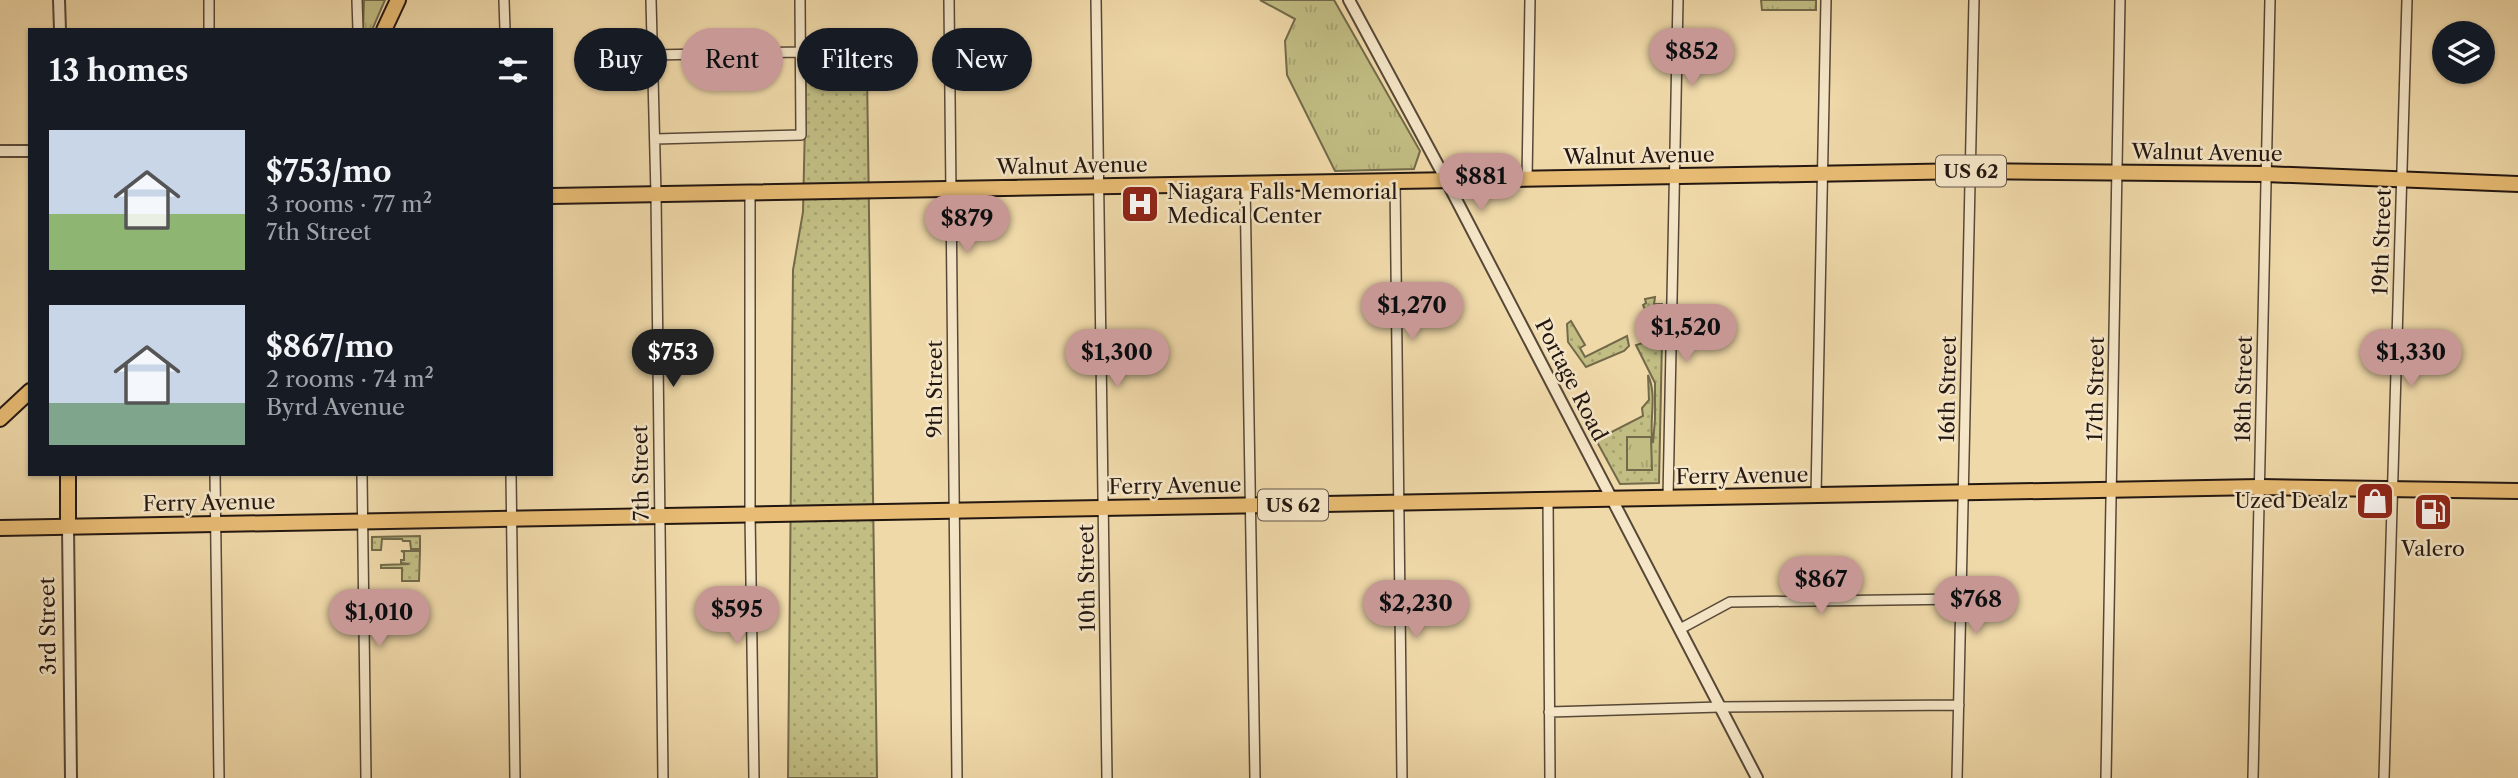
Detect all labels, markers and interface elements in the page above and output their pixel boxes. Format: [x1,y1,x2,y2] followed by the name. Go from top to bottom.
[2432,21,2495,84] map controls
[2432,21,2495,84] button: layers
[574,28,667,91] chip: Buy
[681,28,783,91] chip: Rent
[797,28,918,91] chip: Filters
[932,28,1032,91] chip: New
[1651,28,1733,88] pin: $852
[1665,37,1719,65] text: $852
[494,51,532,89] icon: filters
[49,52,188,89] text: 13 homes
[2130,139,2283,166] street label: Walnut Avenue
[1562,142,1715,169] street label: Walnut Avenue
[995,152,1148,179] street label: Walnut Avenue
[266,153,392,190] text: $753/mo
[1440,154,1522,213] pin: $881
[1936,155,2006,186] road number: US 62
[105,158,189,242] icon: home
[1455,162,1507,190] text: $881
[1167,179,1398,228] place label: Niagara Falls Memorial Medical Center
[1119,183,1161,225] hospital icon: Niagara Falls Memorial Medical Center
[2367,188,2396,296] street label: 19th Street
[266,190,432,218] text: 3 rooms · 77 m²
[926,196,1008,255] pin: $879
[941,204,993,232] text: $879
[266,218,371,246] text: 7th Street
[1355,282,1469,342] pin: $1,270
[1377,291,1447,319] text: $1,270
[1629,304,1743,364] pin: $1,520
[1651,313,1721,341] text: $1,520
[1530,314,1613,445] street label: Portage Road
[266,328,394,365] text: $867/mo
[632,330,714,389] pin: $753
[1060,330,1174,389] pin: $1,300
[2354,330,2468,389] pin: $1,330
[105,333,189,417] icon: home
[1934,335,1961,443] street label: 16th Street
[2230,335,2257,443] street label: 18th Street
[2082,336,2109,442] street label: 17th Street
[648,338,698,366] text: $753
[1081,338,1153,366] text: $1,300
[2376,338,2446,366] text: $1,330
[922,339,947,438] street label: 9th Street
[266,365,434,393] text: 2 rooms · 74 m²
[266,393,405,421] text: Byrd Avenue
[627,424,654,521] street label: 7th Street
[1675,462,1809,489] street label: Ferry Avenue
[1108,472,1242,499] street label: Ferry Avenue
[2354,480,2396,522] shop icon: Uzed Dealz
[2235,488,2348,513] place label: Uzed Dealz
[142,489,276,516] street label: Ferry Avenue
[1258,490,1328,520] road number: US 62
[2412,491,2454,533] fuel station icon: Valero
[1073,523,1100,632] street label: 10th Street
[2400,536,2465,561] place label: Valero
[1780,556,1862,616] pin: $867
[1795,565,1847,593] text: $867
[34,576,61,675] street label: 3rd Street
[1935,576,2017,636] pin: $768
[1359,580,1473,640] pin: $2,230
[1950,585,2002,613] text: $768
[696,586,778,646] pin: $595
[1379,589,1453,617] text: $2,230
[322,590,436,649] pin: $1,010
[711,595,763,623] text: $595
[345,598,413,626] text: $1,010

